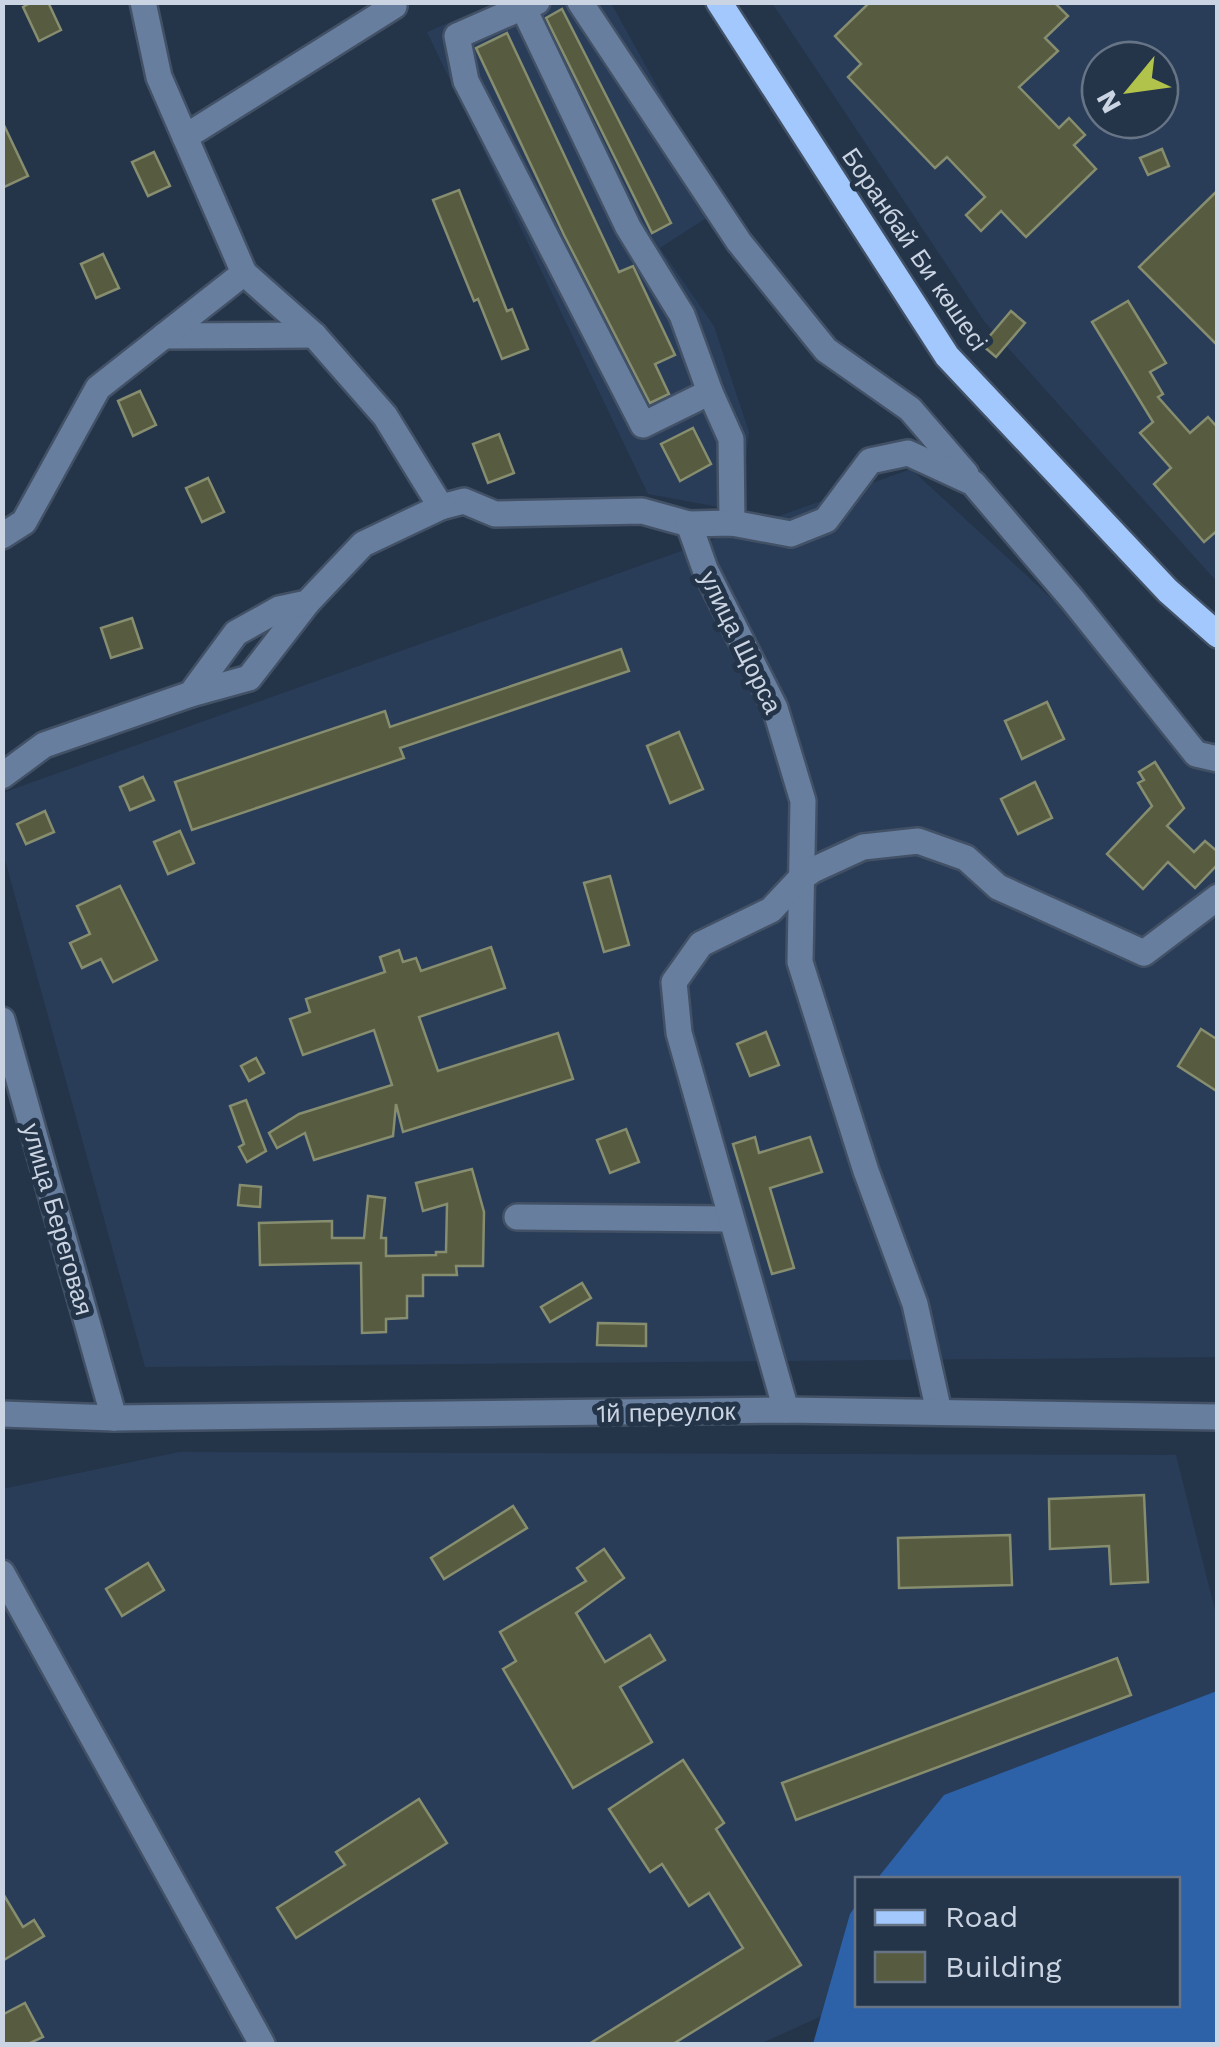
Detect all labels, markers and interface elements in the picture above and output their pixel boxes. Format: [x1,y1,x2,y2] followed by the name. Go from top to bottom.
[1080,40,1180,140] north arrow
[1089,85,1128,119] text: N
[836,143,993,356] street label: Боранбай Би көшесі
[694,566,788,718] street label: улица Щорса
[16,1120,99,1318] street label: улица Береговая
[596,1397,737,1428] street label: 1й переулок
[855,1877,1180,2007] legend
[945,1899,1018,1934] text: Road
[945,1949,1062,1984] text: Building

